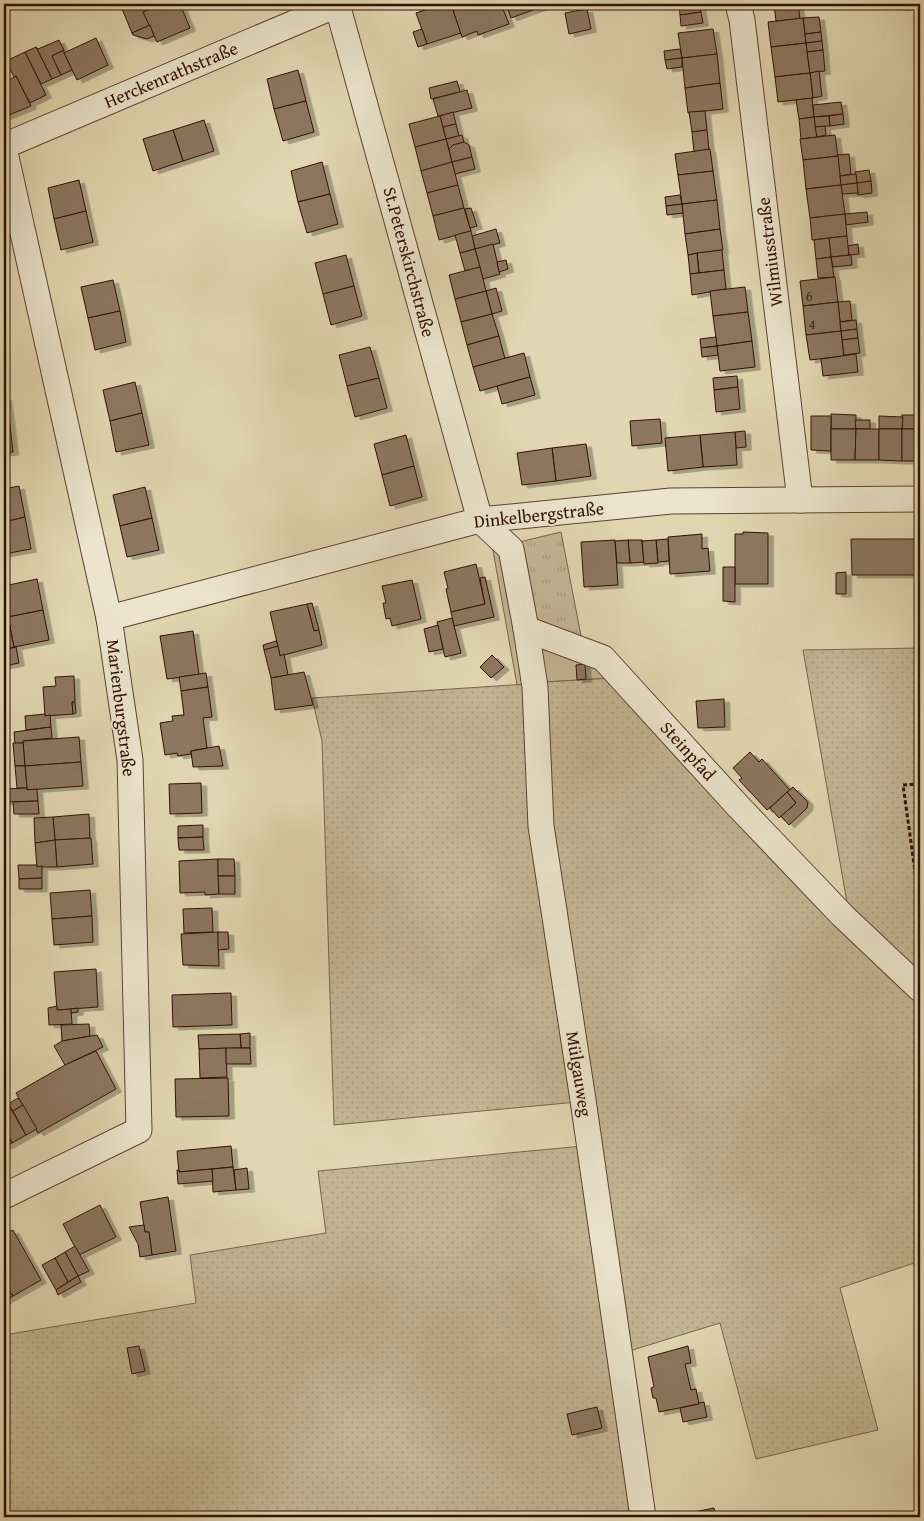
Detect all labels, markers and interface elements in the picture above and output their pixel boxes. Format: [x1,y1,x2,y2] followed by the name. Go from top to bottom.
[100,34,242,115] street label: Herckenrathstraße
[376,184,443,340] street label: St.Peterskirchstraße
[749,196,790,308] street label: Wilmiusstraße
[805,285,813,306] house number: 6
[808,313,816,334] house number: 4
[473,494,605,535] street label: Dinkelbergstraße
[100,638,143,778] street label: Marienburgstraße
[654,715,723,787] street label: Steinpfad
[559,1029,600,1119] street label: Mülgauweg

